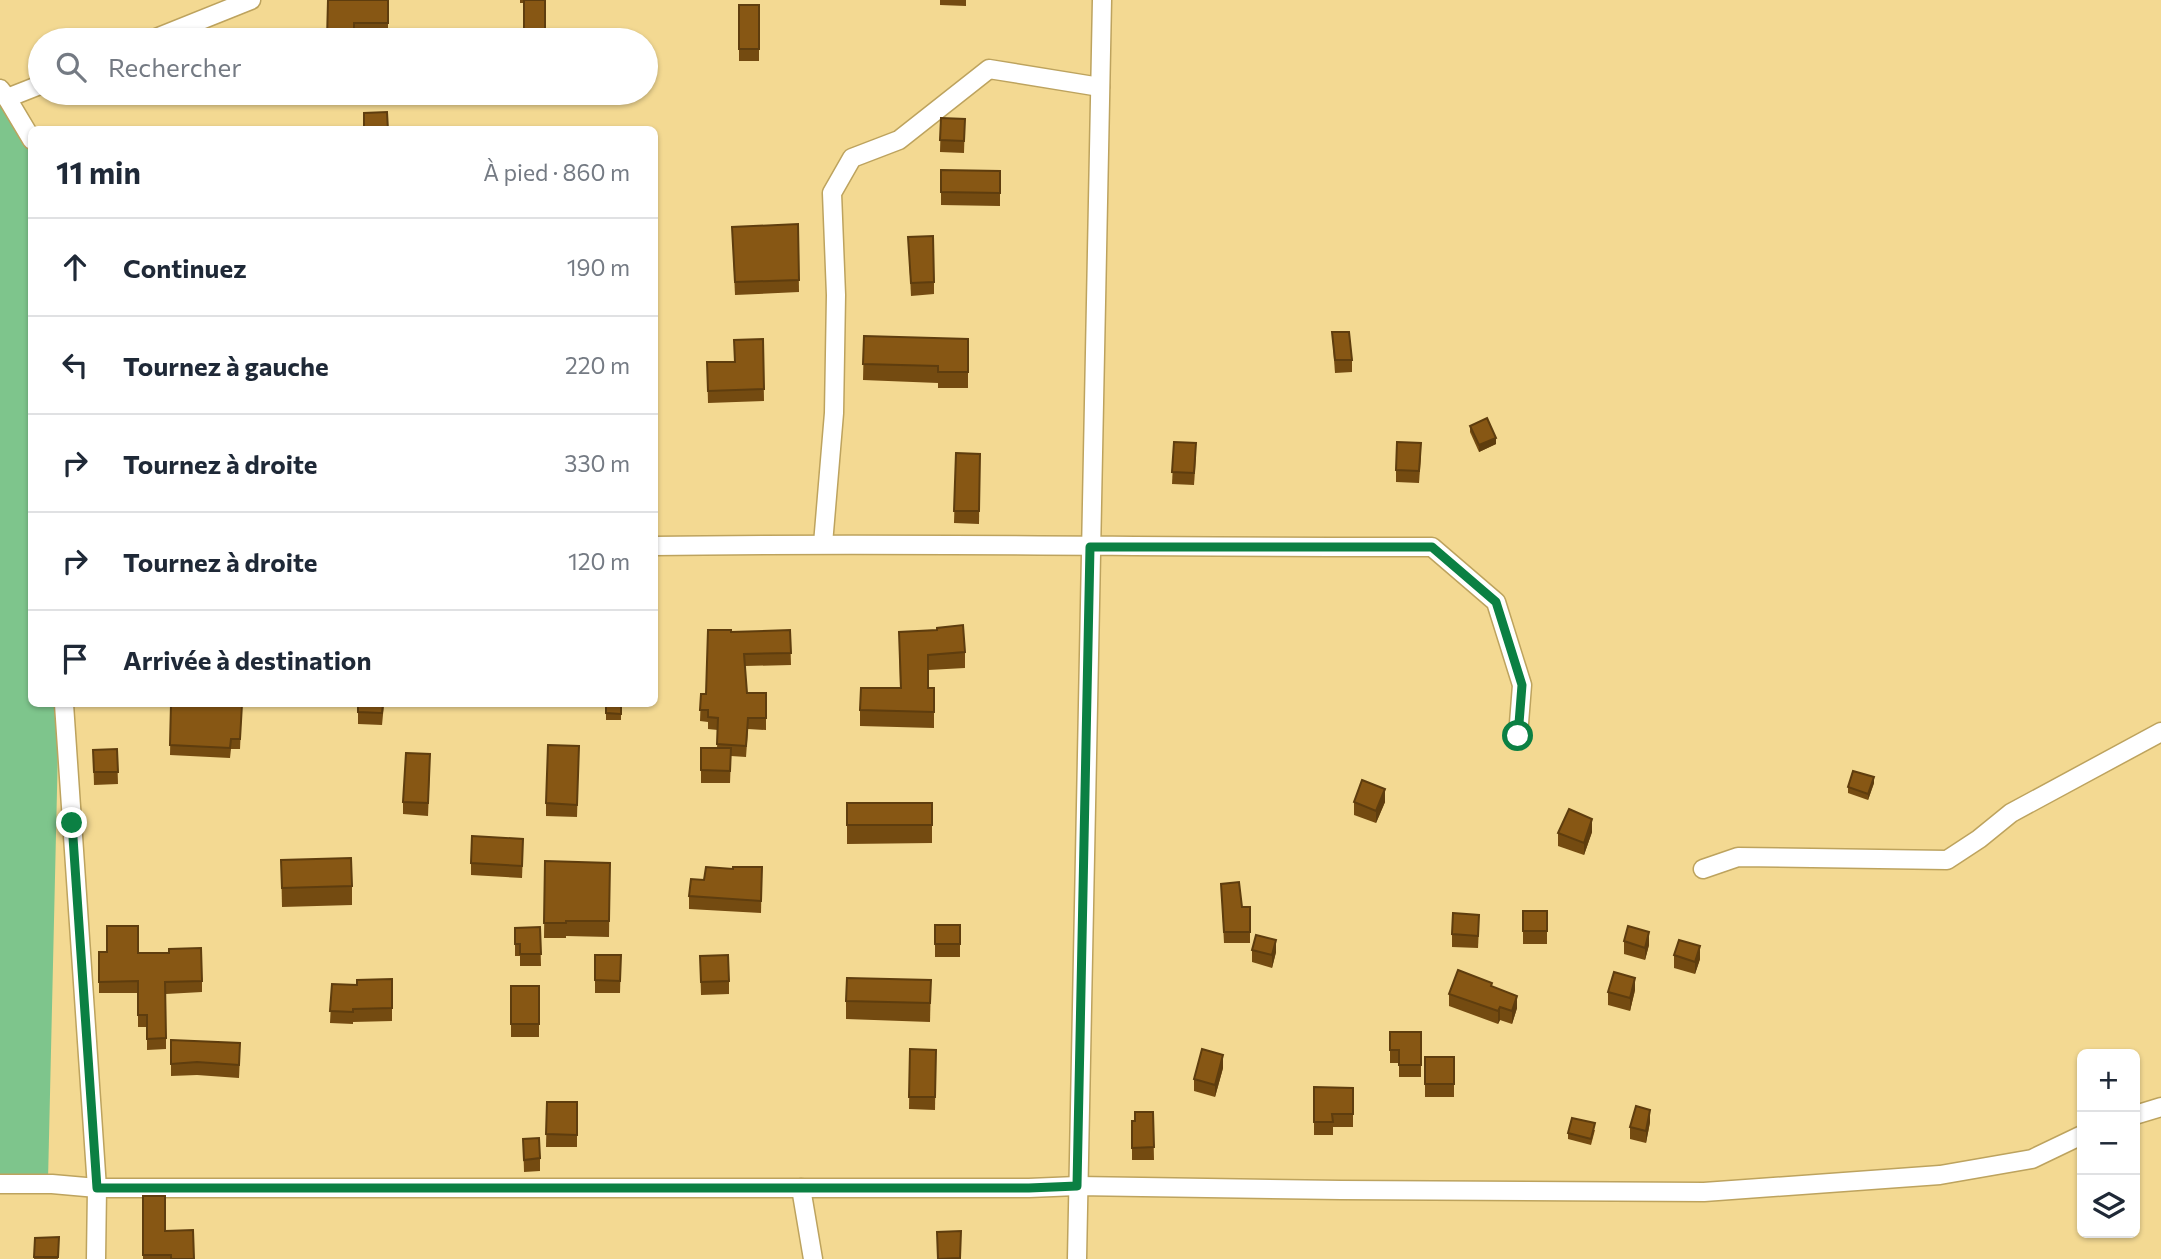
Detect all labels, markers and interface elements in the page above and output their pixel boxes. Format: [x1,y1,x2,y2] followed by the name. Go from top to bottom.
[28,28,658,105] search box
[52,48,90,86] icon: search
[108,51,242,82] text: Rechercher
[56,153,141,190] text: 11 min
[483,158,630,186] text: À pied · 860 m
[56,248,94,286] icon: ahead
[123,252,247,283] text: Continuez
[567,253,630,281] text: 190 m
[56,346,94,384] icon: left
[123,350,329,381] text: Tournez à gauche
[565,351,630,379] text: 220 m
[56,444,94,482] icon: right
[123,448,318,479] text: Tournez à droite
[564,449,630,477] text: 330 m
[56,542,94,580] icon: right
[123,546,318,577] text: Tournez à droite
[568,547,630,575] text: 120 m
[56,640,94,678] icon: arrive
[123,644,371,675] text: Arrivée à destination
[1502,720,1533,751] route start
[56,807,87,838] route end
[2077,1049,2140,1238] map controls
[2077,1049,2140,1112] button: +
[2077,1112,2140,1175] button: −
[2077,1175,2140,1238] button: layers

